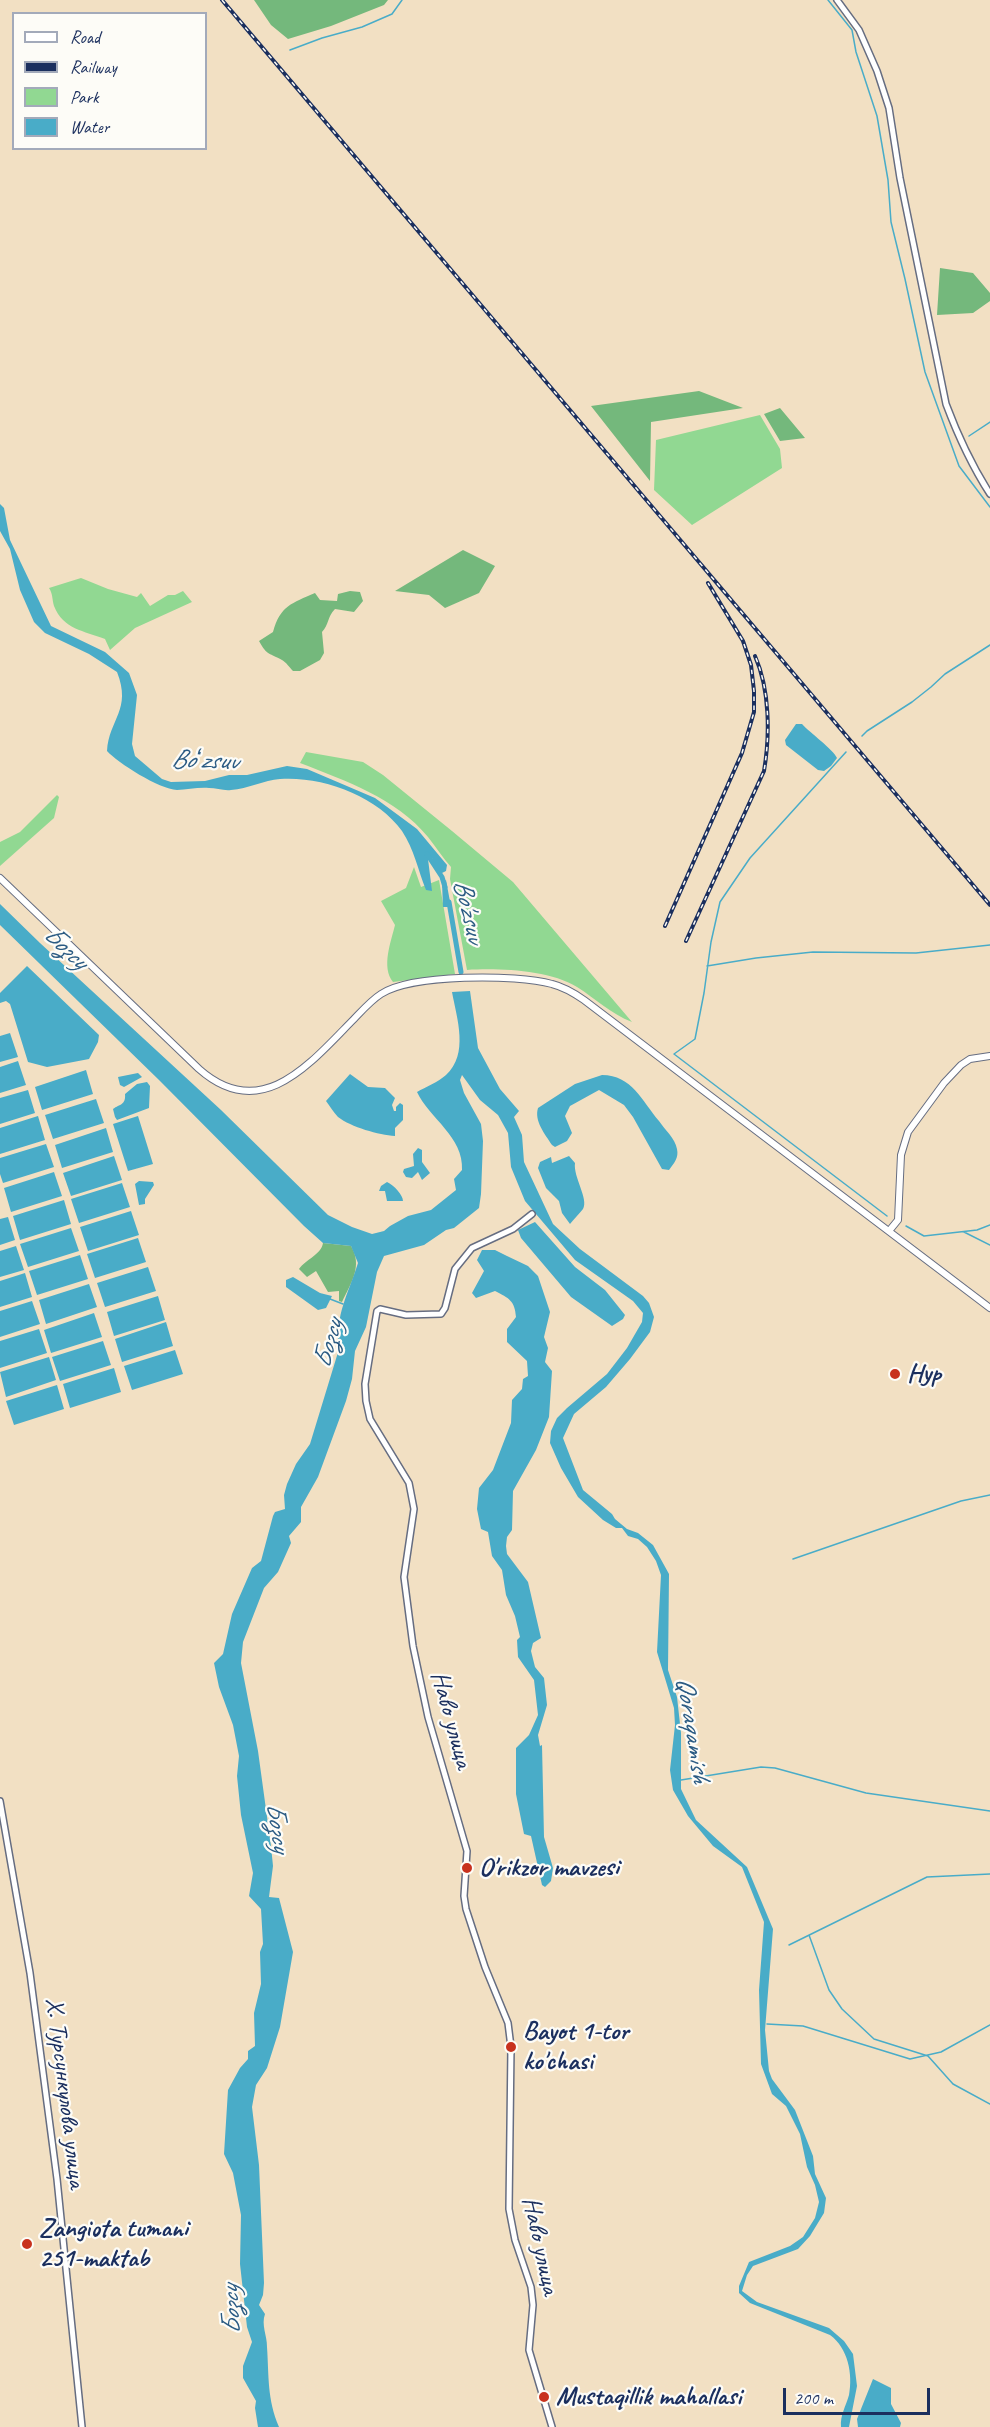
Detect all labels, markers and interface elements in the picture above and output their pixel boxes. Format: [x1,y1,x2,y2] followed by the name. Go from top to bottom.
[12,12,207,150] legend
[70,26,100,48] text: Road
[70,56,117,78] text: Railway
[70,86,99,108] text: Park
[70,116,109,138] text: Water
[170,744,238,778] water label: Boʻzsuv
[445,876,491,946] water label: Bo'zsuv
[36,919,94,977] water label: Бозсу
[307,1316,351,1372] water label: Бозсу
[907,1358,941,1390] place label: Нур
[888,1367,902,1381] marker: Нур
[423,1668,479,1772] street label: Наво улица
[668,1675,716,1785] water label: Qoraqamish
[258,1800,296,1854] water label: Бозсу
[479,1852,619,1884] place label: O'rikzor mavzesi
[460,1861,474,1875] marker: O'rikzor mavzesi
[38,1996,92,2190] street label: Х. Турсункулова улица
[523,2016,628,2078] place label: Bayot 1-tor ko'chasi
[504,2040,518,2054] marker: Bayot 1-tor ko'chasi
[514,2194,566,2298] street label: Наво улица
[39,2213,188,2274] place label: Zangiota tumani 251-maktab
[20,2237,34,2251] marker: Zangiota tumani 251-maktab
[215,2285,249,2335] water label: Бозсу
[786,2376,933,2414] scale bar
[556,2381,741,2413] place label: Mustaqillik mahallasi
[794,2387,833,2409] text: 200 m
[537,2390,551,2404] marker: Mustaqillik mahallasi

